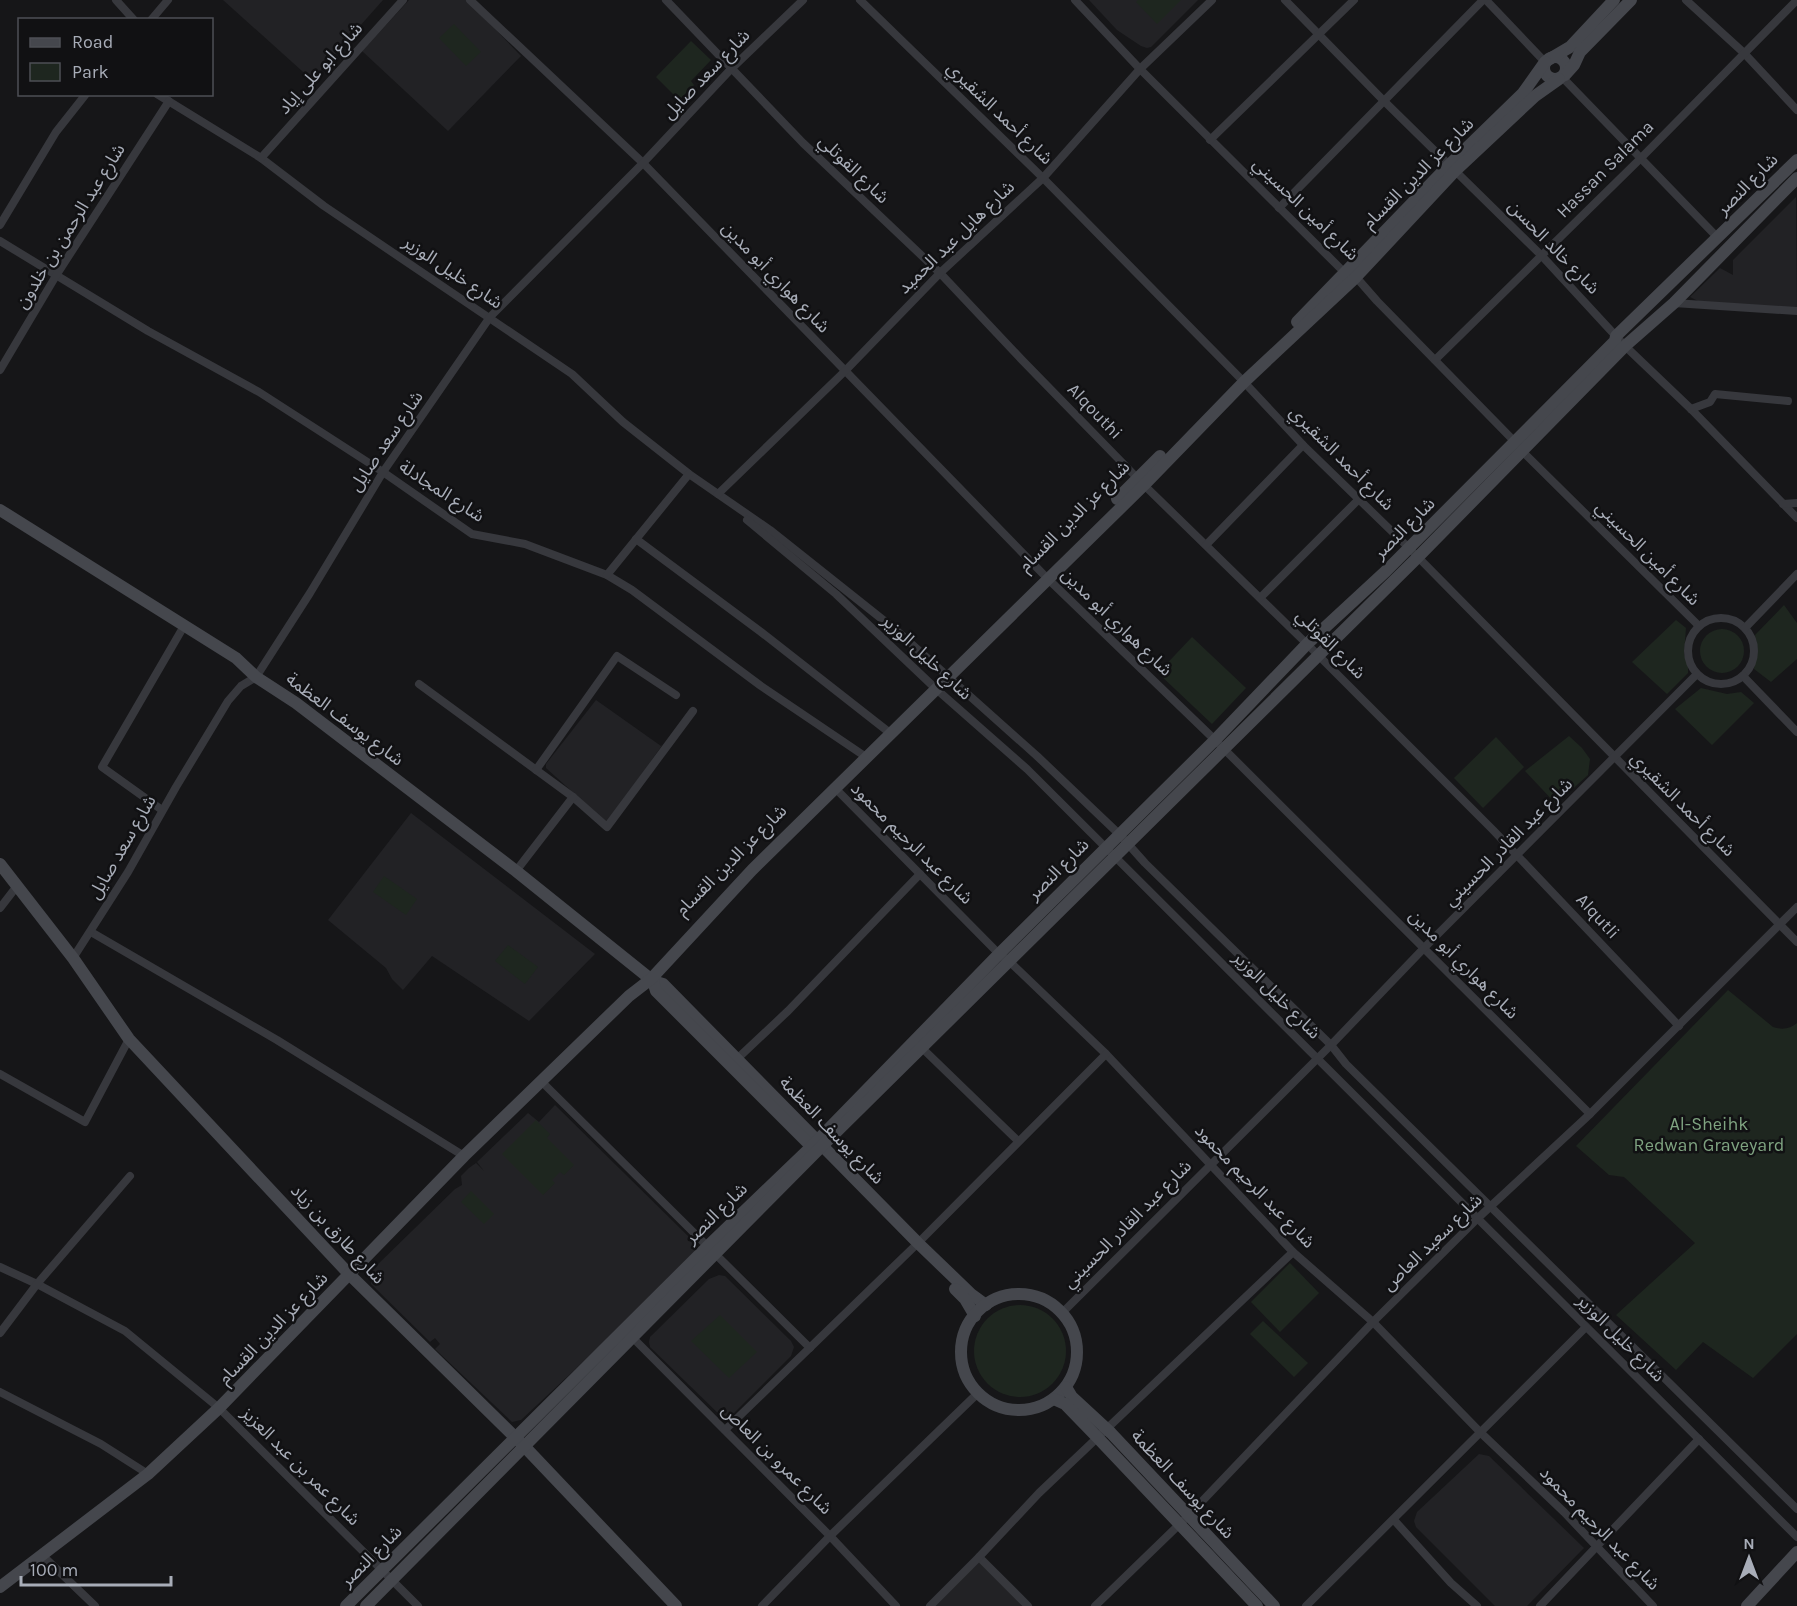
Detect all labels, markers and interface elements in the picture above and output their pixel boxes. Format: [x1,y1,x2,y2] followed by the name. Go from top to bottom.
[273,17,369,121] street label: شارع ابو على إياد
[18,18,213,96] legend
[658,24,757,126] street label: شارع سعد صايل
[72,31,113,53] text: Road
[940,57,1058,171] street label: شارع أحمد الشقيري
[72,61,109,83] text: Park
[1358,113,1480,235] street label: شارع عز الدين القسام
[1552,116,1658,222] street label: Hassan Salama
[812,130,894,210] street label: شارع القوتلي
[10,139,132,314] street label: شارع عبد الرحمن بن خلدون
[1711,148,1785,222] street label: شارع النصر
[1246,153,1364,267] street label: شارع أمين الحسيني
[893,176,1021,301] street label: شارع هايل عبد الحميد
[1501,195,1604,301] street label: شارع خالد الحسن
[715,217,835,339] street label: شارع هواري أبو مدين
[396,230,507,316] street label: شارع خليل الوزير
[1063,378,1127,444] street label: Alqouthi
[344,386,430,497] street label: شارع سعد صايل
[1283,401,1399,517] street label: شارع أحمد الشقيري
[394,455,489,529] street label: شارع المجادلة
[1014,456,1136,578] street label: شارع عز الدين القسام
[1368,492,1442,566] street label: شارع النصر
[1589,496,1705,612] street label: شارع أمين الحسيني
[1055,563,1177,683] street label: شارع هواري أبو مدين
[1289,604,1371,686] street label: شارع القوتلي
[874,609,977,707] street label: شارع خليل الوزير
[280,668,408,773] street label: شارع يوسف العظمة
[1624,747,1740,863] street label: شارع أحمد الشقيري
[1439,773,1579,913] street label: شارع عبد القادر الحسيني
[844,777,978,911] street label: شارع عبد الرحيم محمود
[83,791,163,905] street label: شارع سعد صايل
[671,800,793,922] street label: شارع عز الدين القسام
[1022,833,1096,907] street label: شارع النصر
[1572,889,1624,943] street label: Alqutli
[1402,904,1524,1026] street label: شارع هواري أبو مدين
[1226,946,1326,1046] street label: شارع خليل الوزير
[773,1071,889,1191] street label: شارع يوسف العظمة
[1634,1113,1784,1156] park label: Al-Sheihk Redwan Graveyard
[1188,1119,1320,1255] street label: شارع عبد الرحيم محمود
[1058,1155,1198,1295] street label: شارع عبد القادر الحسيني
[679,1178,754,1251] street label: شارع النصر
[284,1179,390,1291] street label: شارع طارق بن زياد
[1377,1189,1489,1297] street label: شارع سعيد العاص
[214,1267,335,1391] street label: شارع عز الدين القسام
[1570,1289,1670,1389] street label: شارع خليل الوزير
[715,1399,837,1521] street label: شارع عمرو بن العاص
[234,1401,365,1532] street label: شارع عمر بن عبد العزيز
[1124,1425,1239,1545] street label: شارع يوسف العظمة
[1533,1461,1665,1597] street label: شارع عبد الرحيم محمود
[335,1520,409,1594] street label: شارع النصر
[1719,1528,1779,1588] north arrow
[1743,1534,1755,1553] text: N
[21,1549,171,1587] scale bar
[30,1559,78,1581] text: 100 m

